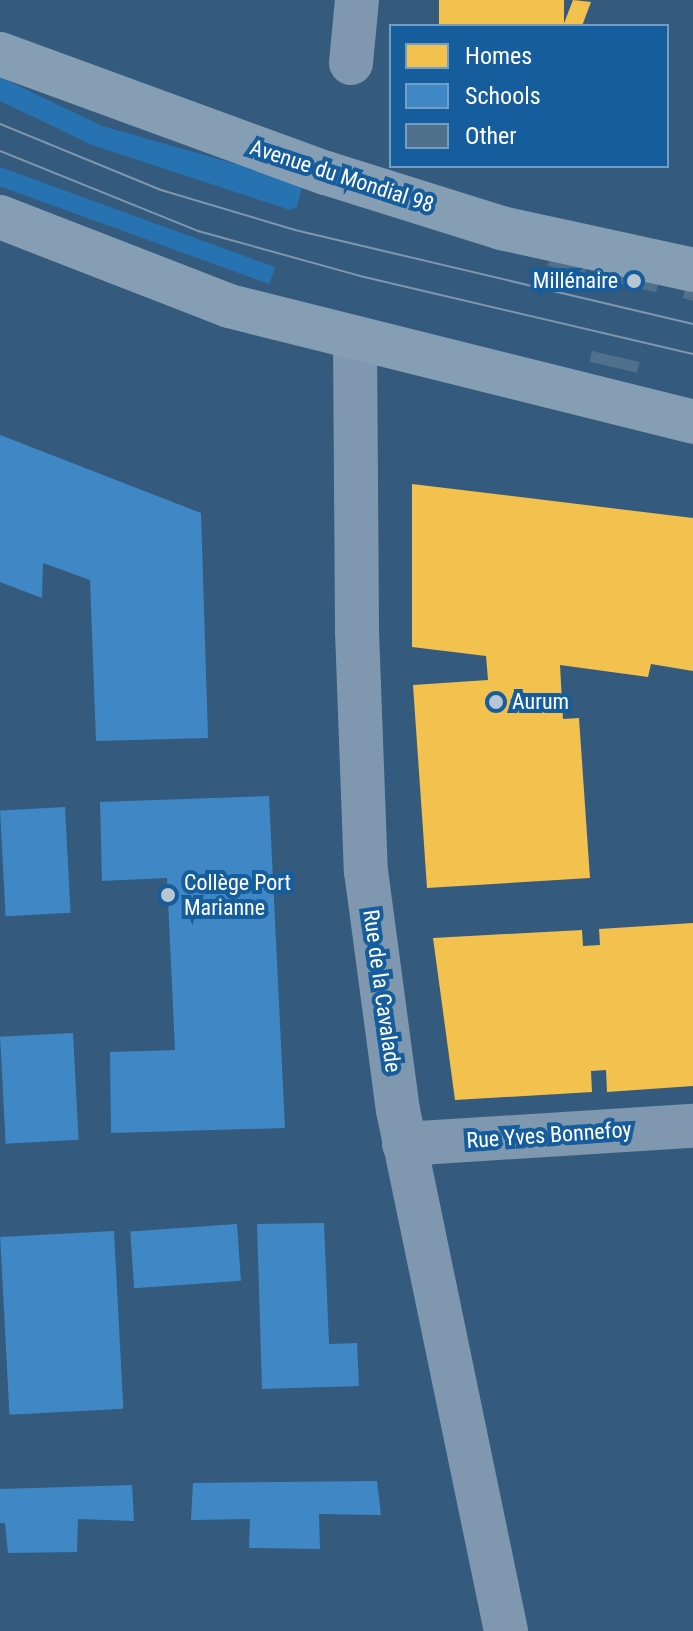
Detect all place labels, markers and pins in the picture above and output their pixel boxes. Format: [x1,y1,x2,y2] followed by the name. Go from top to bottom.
[533,268,618,294] place label: Millénaire
[625,272,643,290] marker: Millénaire
[512,689,569,715] place label: Aurum
[487,693,505,711] marker: Aurum
[184,869,291,920] place label: Collège Port Marianne
[159,886,177,904] marker: Collège Port Marianne

